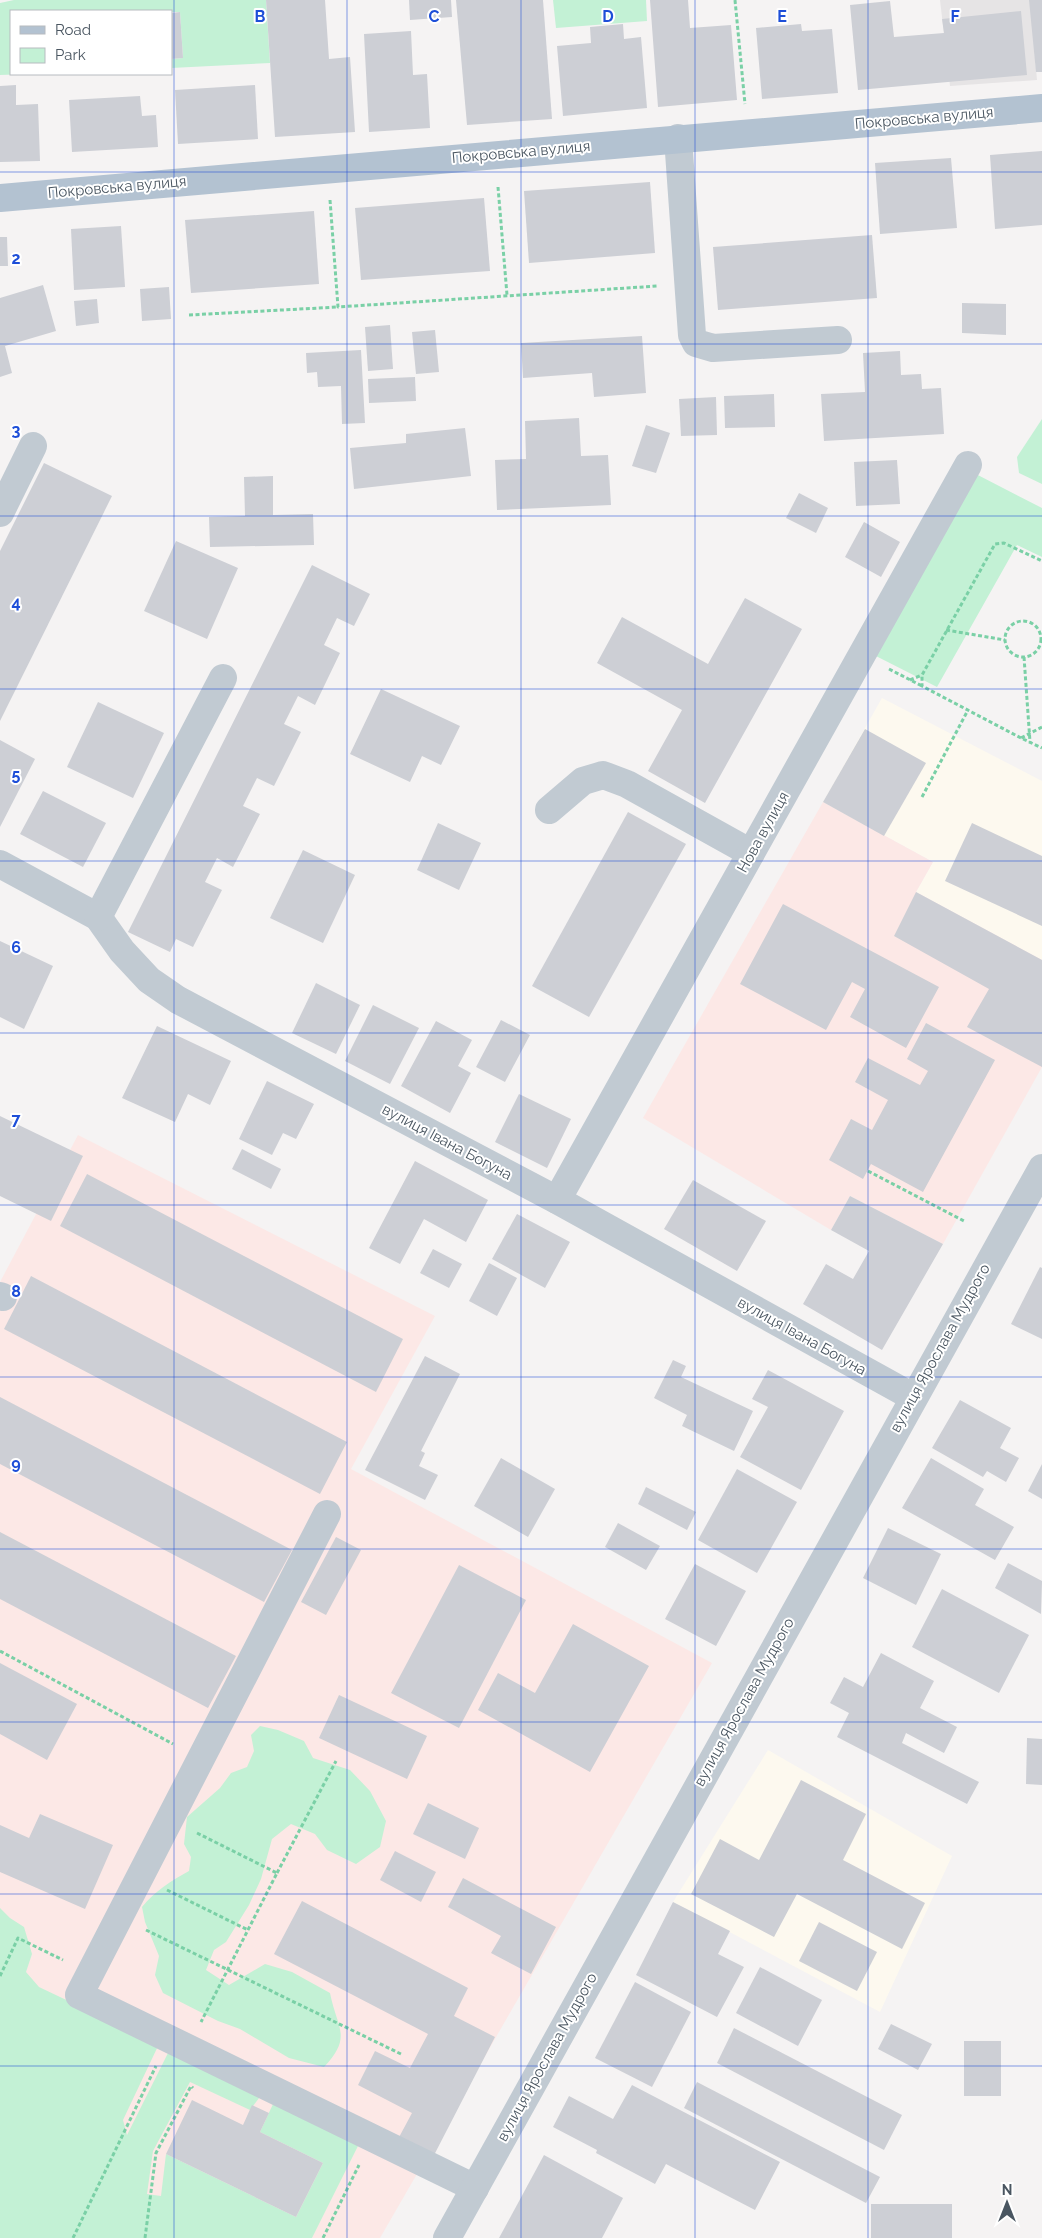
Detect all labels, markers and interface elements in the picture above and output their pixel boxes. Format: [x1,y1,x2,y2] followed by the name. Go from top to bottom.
[255,7,266,26] text: B
[429,7,440,26] text: C
[602,7,614,26] text: D
[777,7,787,26] text: E
[950,7,960,26] text: F
[10,10,172,75] legend
[55,21,91,39] text: Road
[55,46,86,64] text: Park
[854,103,994,133] street label: Покровська вулиця
[451,137,591,167] street label: Покровська вулиця
[47,172,187,202] street label: Покровська вулиця
[11,249,21,268] text: 2
[12,421,21,440] text: 3
[11,593,21,612] text: 4
[12,765,21,784] text: 5
[733,788,793,876] street label: Нова вулиця
[11,938,21,957] text: 6
[379,1100,515,1184] street label: вулиця Івана Богуна
[12,1110,21,1129] text: 7
[886,1261,994,1435] street label: вулиця Ярослава Мудрого
[11,1282,21,1301] text: 8
[734,1293,870,1379] street label: вулиця Івана Богуна
[11,1454,21,1473] text: 9
[690,1615,798,1789] street label: вулиця Ярослава Мудрого
[493,1970,601,2144] street label: вулиця Ярослава Мудрого
[982,2178,1032,2228] north arrow
[1002,2182,1012,2198] text: N

